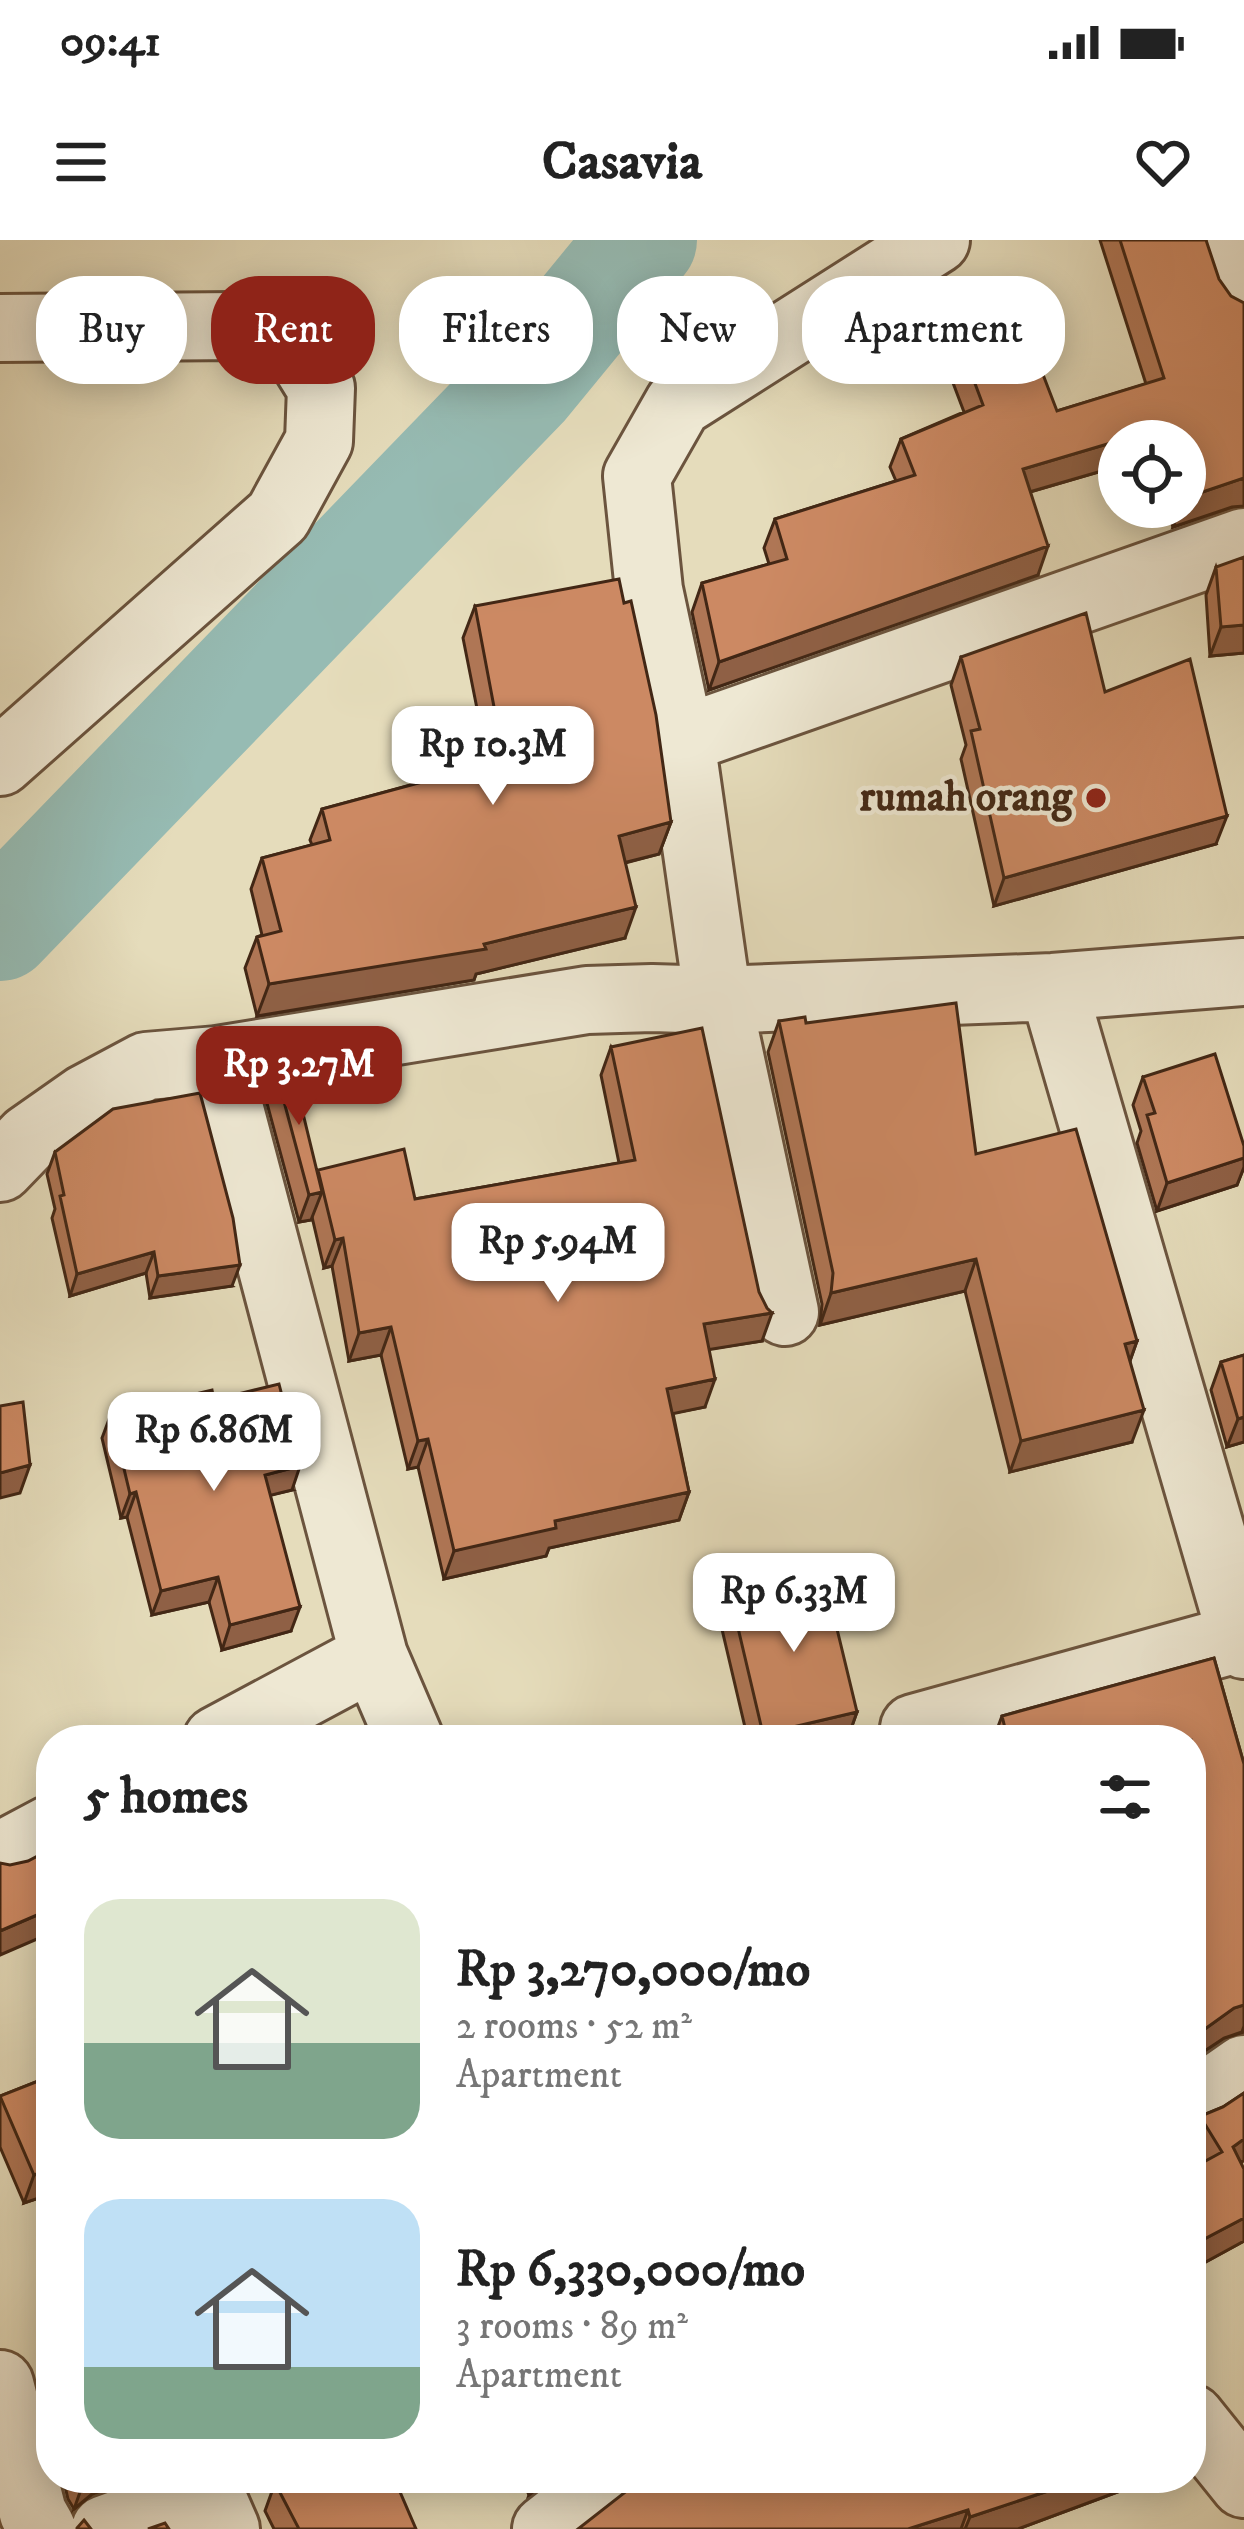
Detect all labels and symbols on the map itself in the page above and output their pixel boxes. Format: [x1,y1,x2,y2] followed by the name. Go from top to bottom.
[369,706,617,808] pin: Rp 10.3M
[860,772,1074,824] place label: rumah orang
[1083,785,1109,811] marker: rumah orang
[175,1026,423,1128] pin: Rp 3.27M
[434,1203,682,1305] pin: Rp 5.94M
[90,1392,338,1494] pin: Rp 6.86M
[670,1553,918,1655] pin: Rp 6.33M

